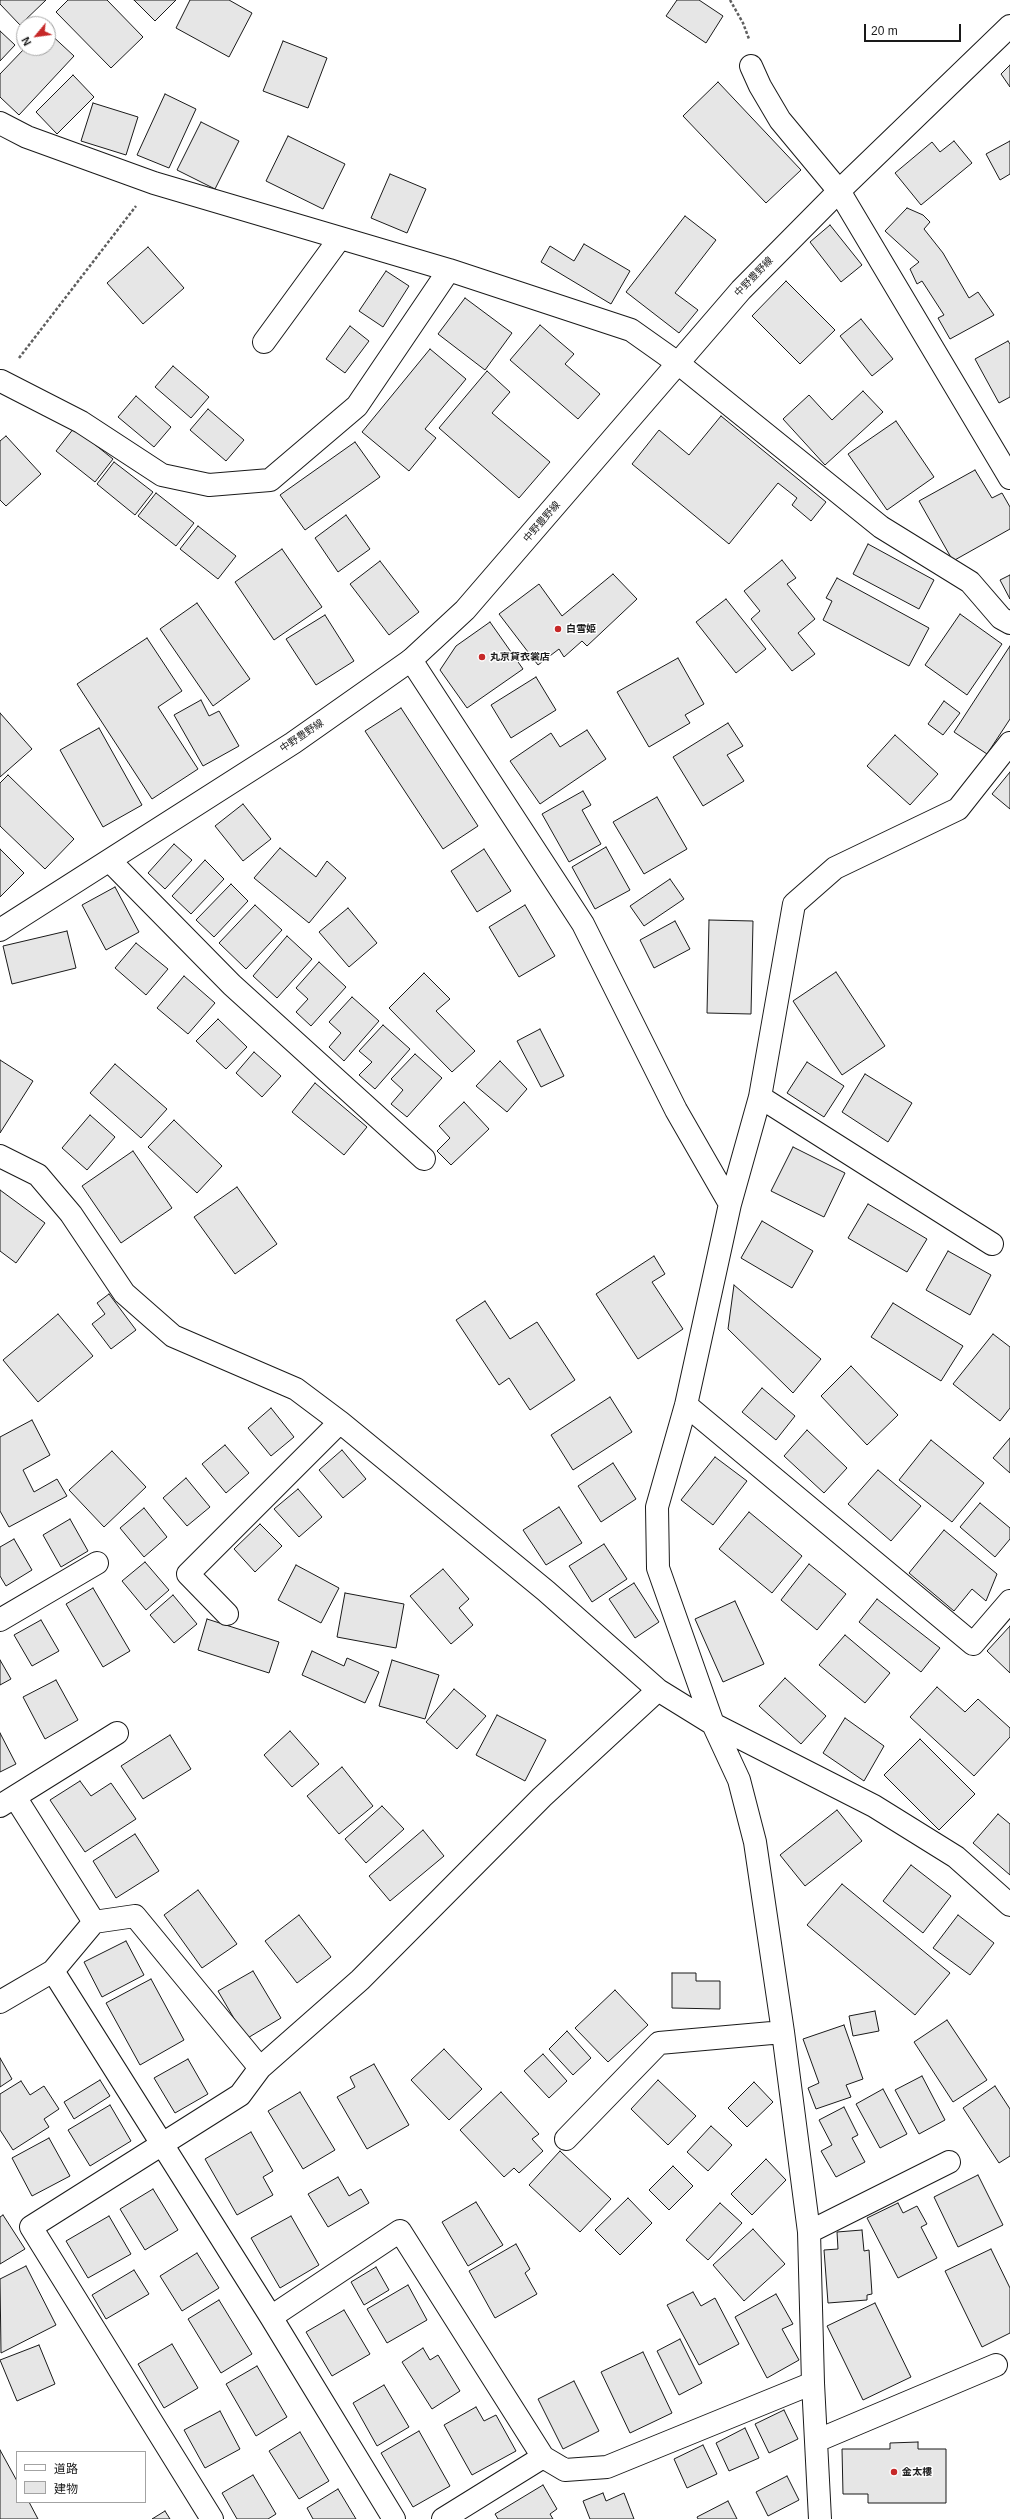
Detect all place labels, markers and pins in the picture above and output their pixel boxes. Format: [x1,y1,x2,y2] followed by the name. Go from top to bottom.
[566,623,596,635] place label: 白雪姫
[553,624,563,634] marker: 白雪姫
[490,651,550,663] place label: 丸京貸衣裳店
[477,652,487,662] marker: 丸京貸衣裳店
[902,2466,932,2478] place label: 金太樓
[889,2467,899,2477] marker: 金太樓

